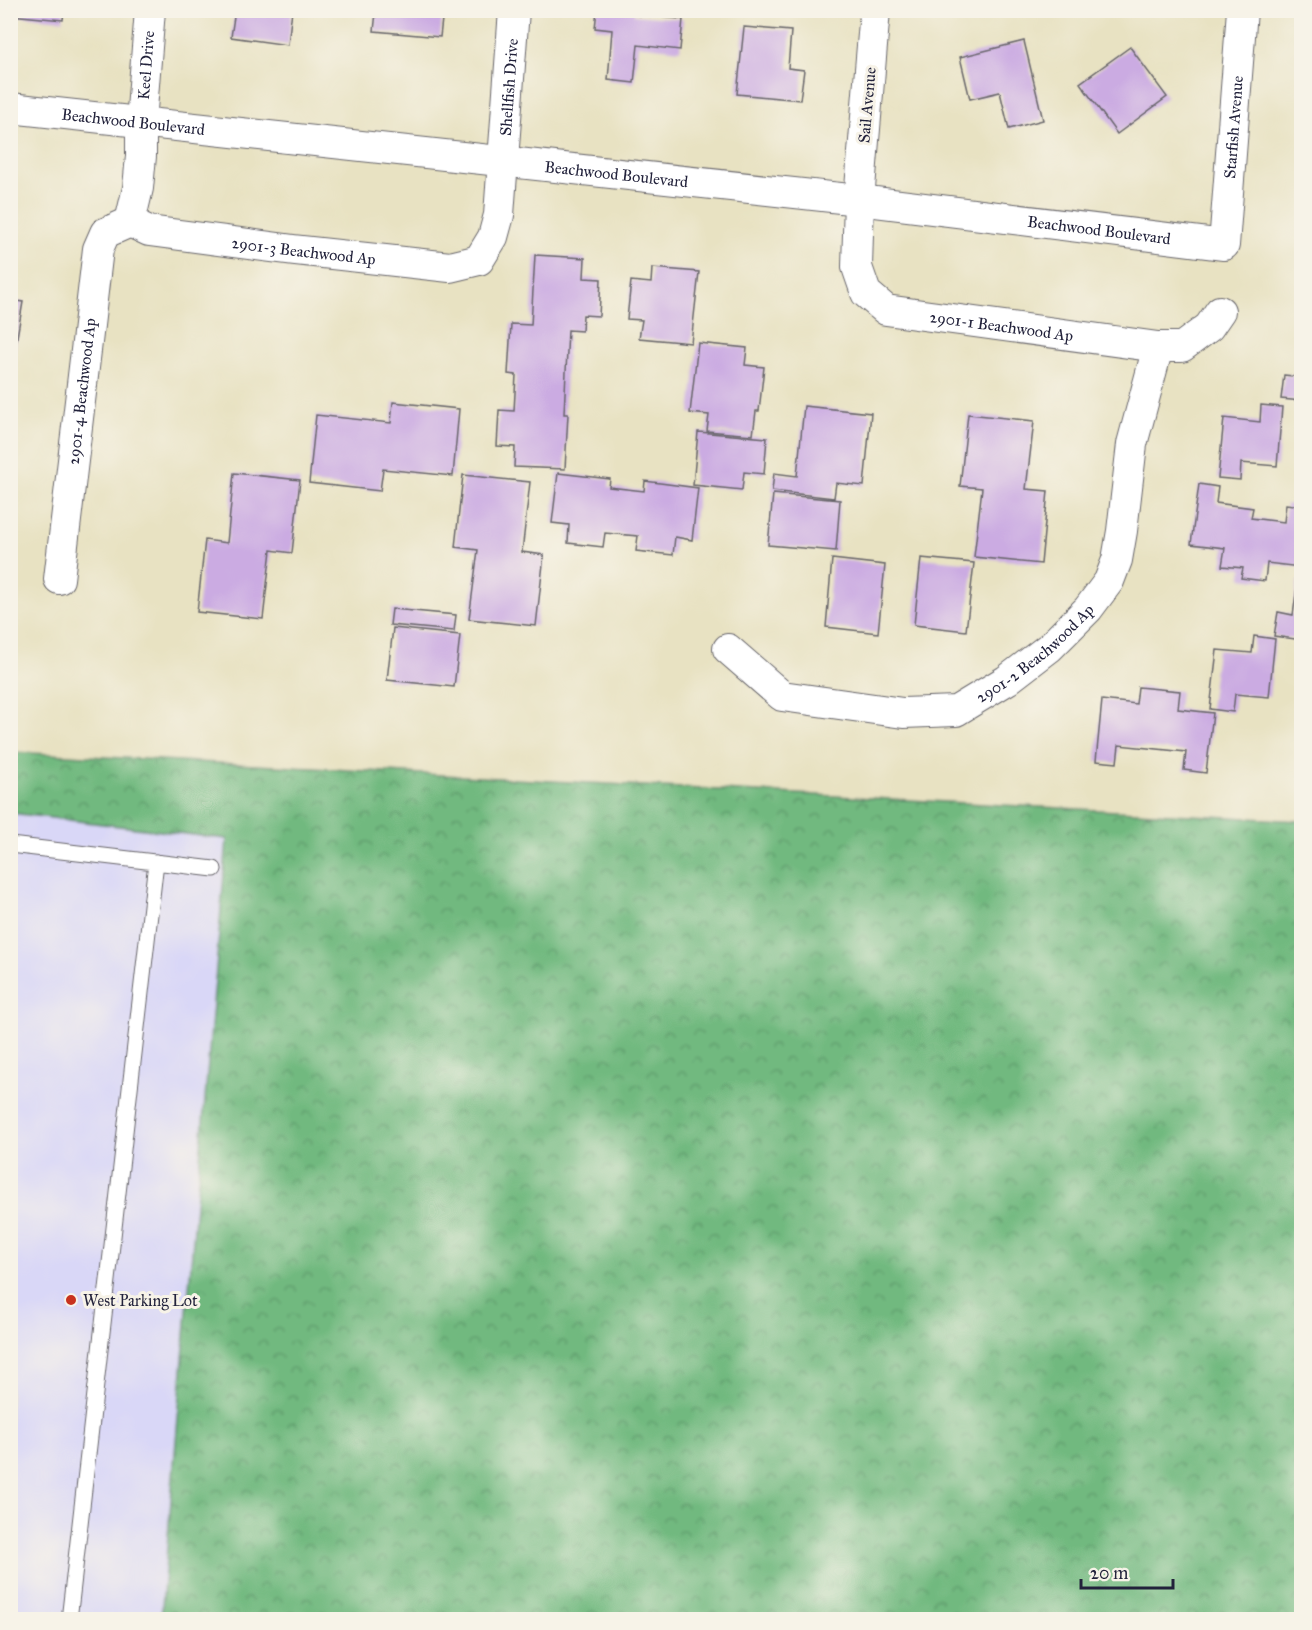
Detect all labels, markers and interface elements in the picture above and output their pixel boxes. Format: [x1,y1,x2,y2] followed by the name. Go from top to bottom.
[133,30,158,101] street label: Keel Drive
[495,37,521,137] street label: Shellfish Drive
[854,66,880,144] street label: Sail Avenue
[1220,75,1246,179] street label: Starfish Avenue
[61,104,206,139] street label: Beachwood Boulevard
[544,156,689,191] street label: Beachwood Boulevard
[1026,211,1172,248] street label: Beachwood Boulevard
[231,232,377,268] street label: 2901-3 Beachwood Ap
[928,307,1075,345] street label: 2901-1 Beachwood Ap
[63,317,99,466] street label: 2901-4 Beachwood Ap
[972,600,1097,706] street label: 2901-2 Beachwood Ap
[83,1291,198,1311] place label: West Parking Lot
[64,1293,78,1307] marker: West Parking Lot
[1081,1552,1172,1590] scale bar
[1090,1562,1128,1584] text: 20 m

